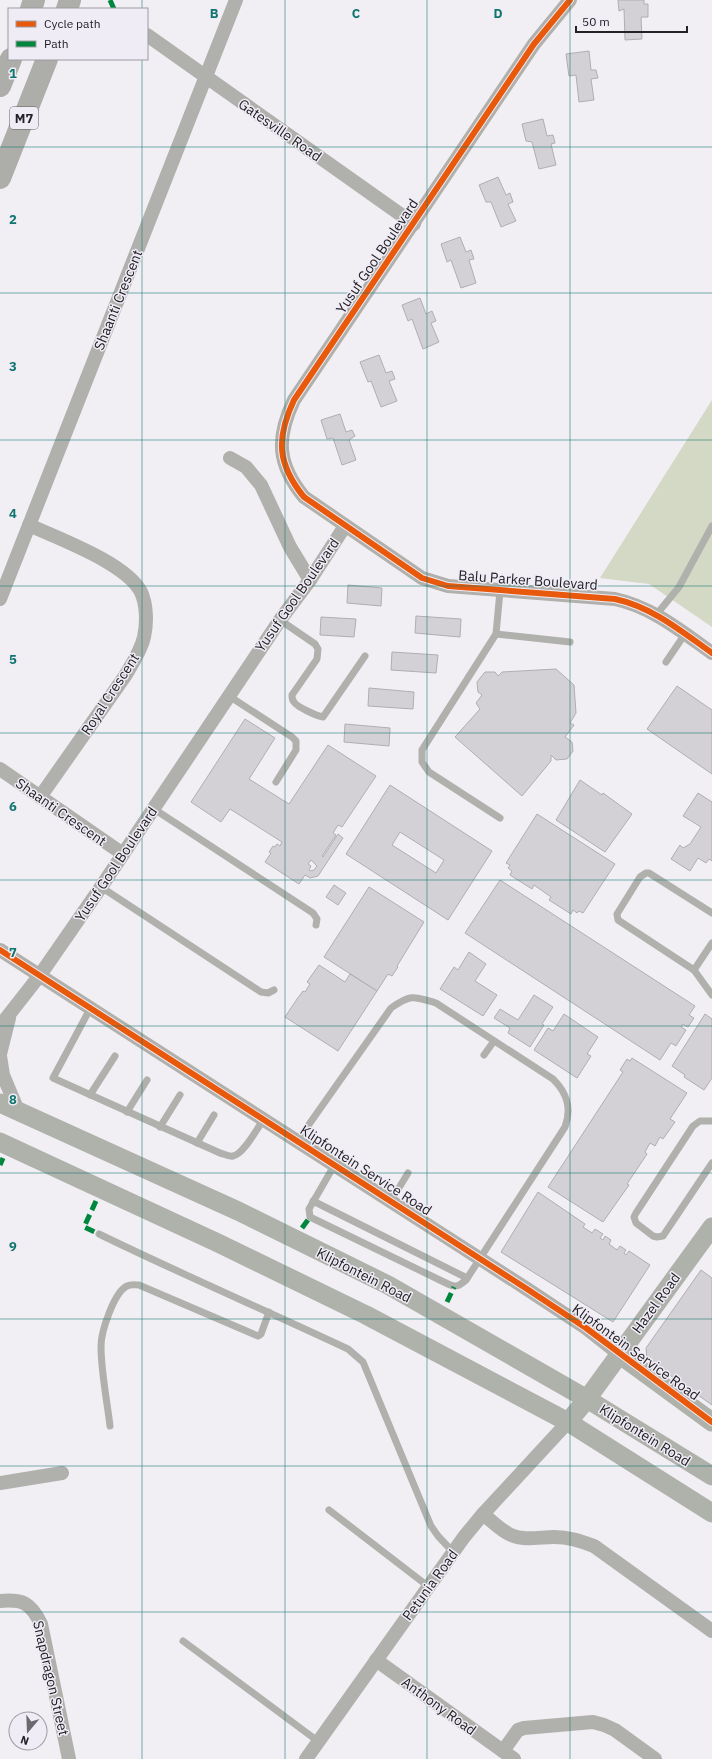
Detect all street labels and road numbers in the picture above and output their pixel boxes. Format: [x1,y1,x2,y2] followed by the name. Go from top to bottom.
[235,95,325,165] street label: Gatesville Road
[10,107,38,129] road number: M7
[332,195,422,317] street label: Yusuf Gool Boulevard
[90,247,146,353] street label: Shaanti Crescent
[251,535,343,655] street label: Yusuf Gool Boulevard
[458,566,598,594] street label: Balu Parker Boulevard
[77,650,143,738] street label: Royal Crescent
[12,774,110,850] street label: Shaanti Crescent
[71,803,161,925] street label: Yusuf Gool Boulevard
[297,1121,435,1219] street label: Klipfontein Service Road
[314,1243,414,1307] street label: Klipfontein Road
[628,1269,684,1337] street label: Hazel Road
[569,1300,703,1404] street label: Klipfontein Service Road
[596,1400,694,1470] street label: Klipfontein Road
[398,1546,462,1624] street label: Petunia Road
[29,1619,73,1737] street label: Snapdragon Street
[398,1673,480,1739] street label: Anthony Road

